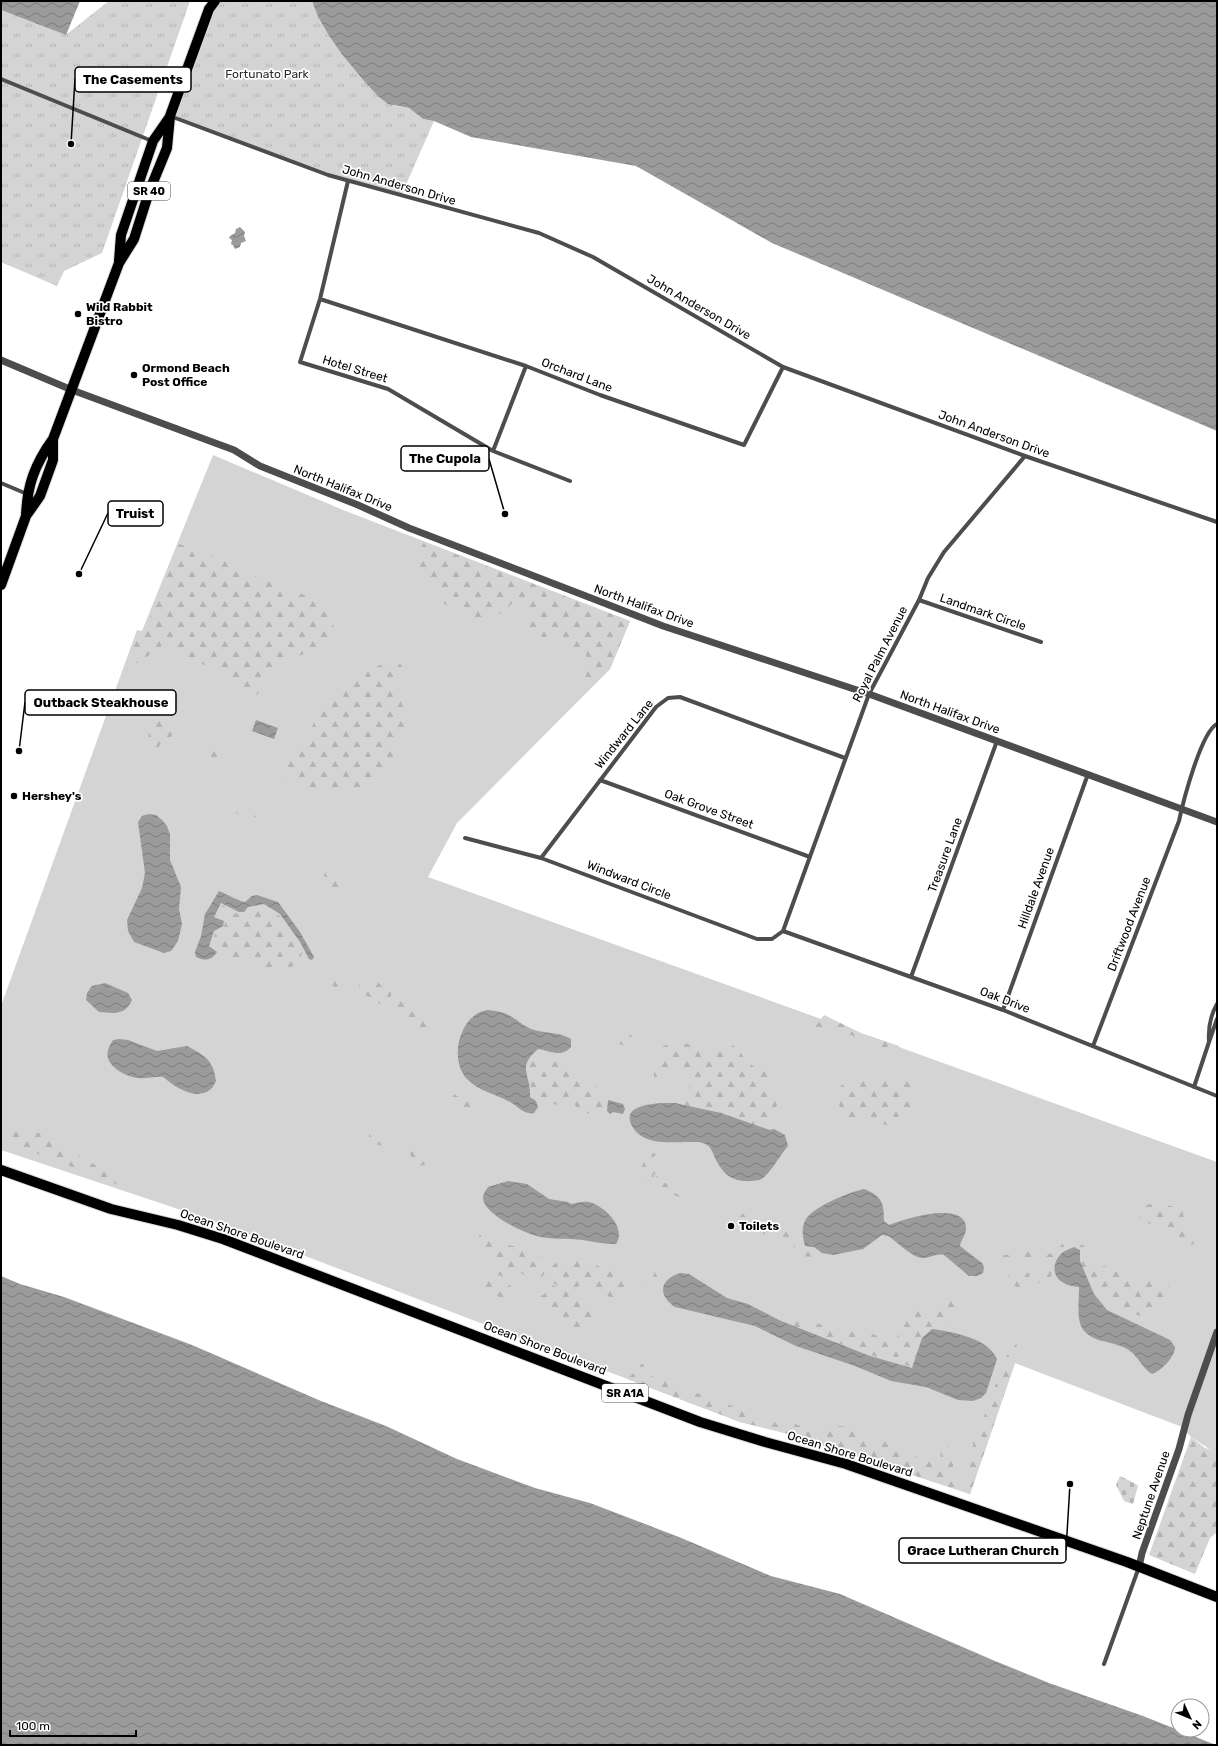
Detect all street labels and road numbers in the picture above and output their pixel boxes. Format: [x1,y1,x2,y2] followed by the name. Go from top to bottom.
[341,162,458,208] street label: John Anderson Drive
[128,182,170,200] road number: SR 40
[645,272,754,343] street label: John Anderson Drive
[321,352,390,386] street label: Hotel Street
[539,355,615,395] street label: Orchard Lane
[936,407,1052,461] street label: John Anderson Drive
[292,462,395,514] street label: North Halifax Drive
[592,581,696,631] street label: North Halifax Drive
[938,591,1028,633] street label: Landmark Circle
[850,603,910,704] street label: Royal Palm Avenue
[898,687,1002,737] street label: North Halifax Drive
[592,696,656,771] street label: Windward Lane
[663,786,756,832] street label: Oak Grove Street
[925,815,965,894] street label: Treasure Lane
[1015,845,1057,930] street label: Hilldale Avenue
[585,857,673,903] street label: Windward Circle
[1105,875,1154,973] street label: Driftwood Avenue
[978,984,1032,1016] street label: Oak Drive
[178,1206,306,1262] street label: Ocean Shore Boulevard
[482,1318,608,1378] street label: Ocean Shore Boulevard
[602,1384,648,1402] road number: SR A1A
[786,1428,914,1480] street label: Ocean Shore Boulevard
[1129,1449,1173,1541] street label: Neptune Avenue

